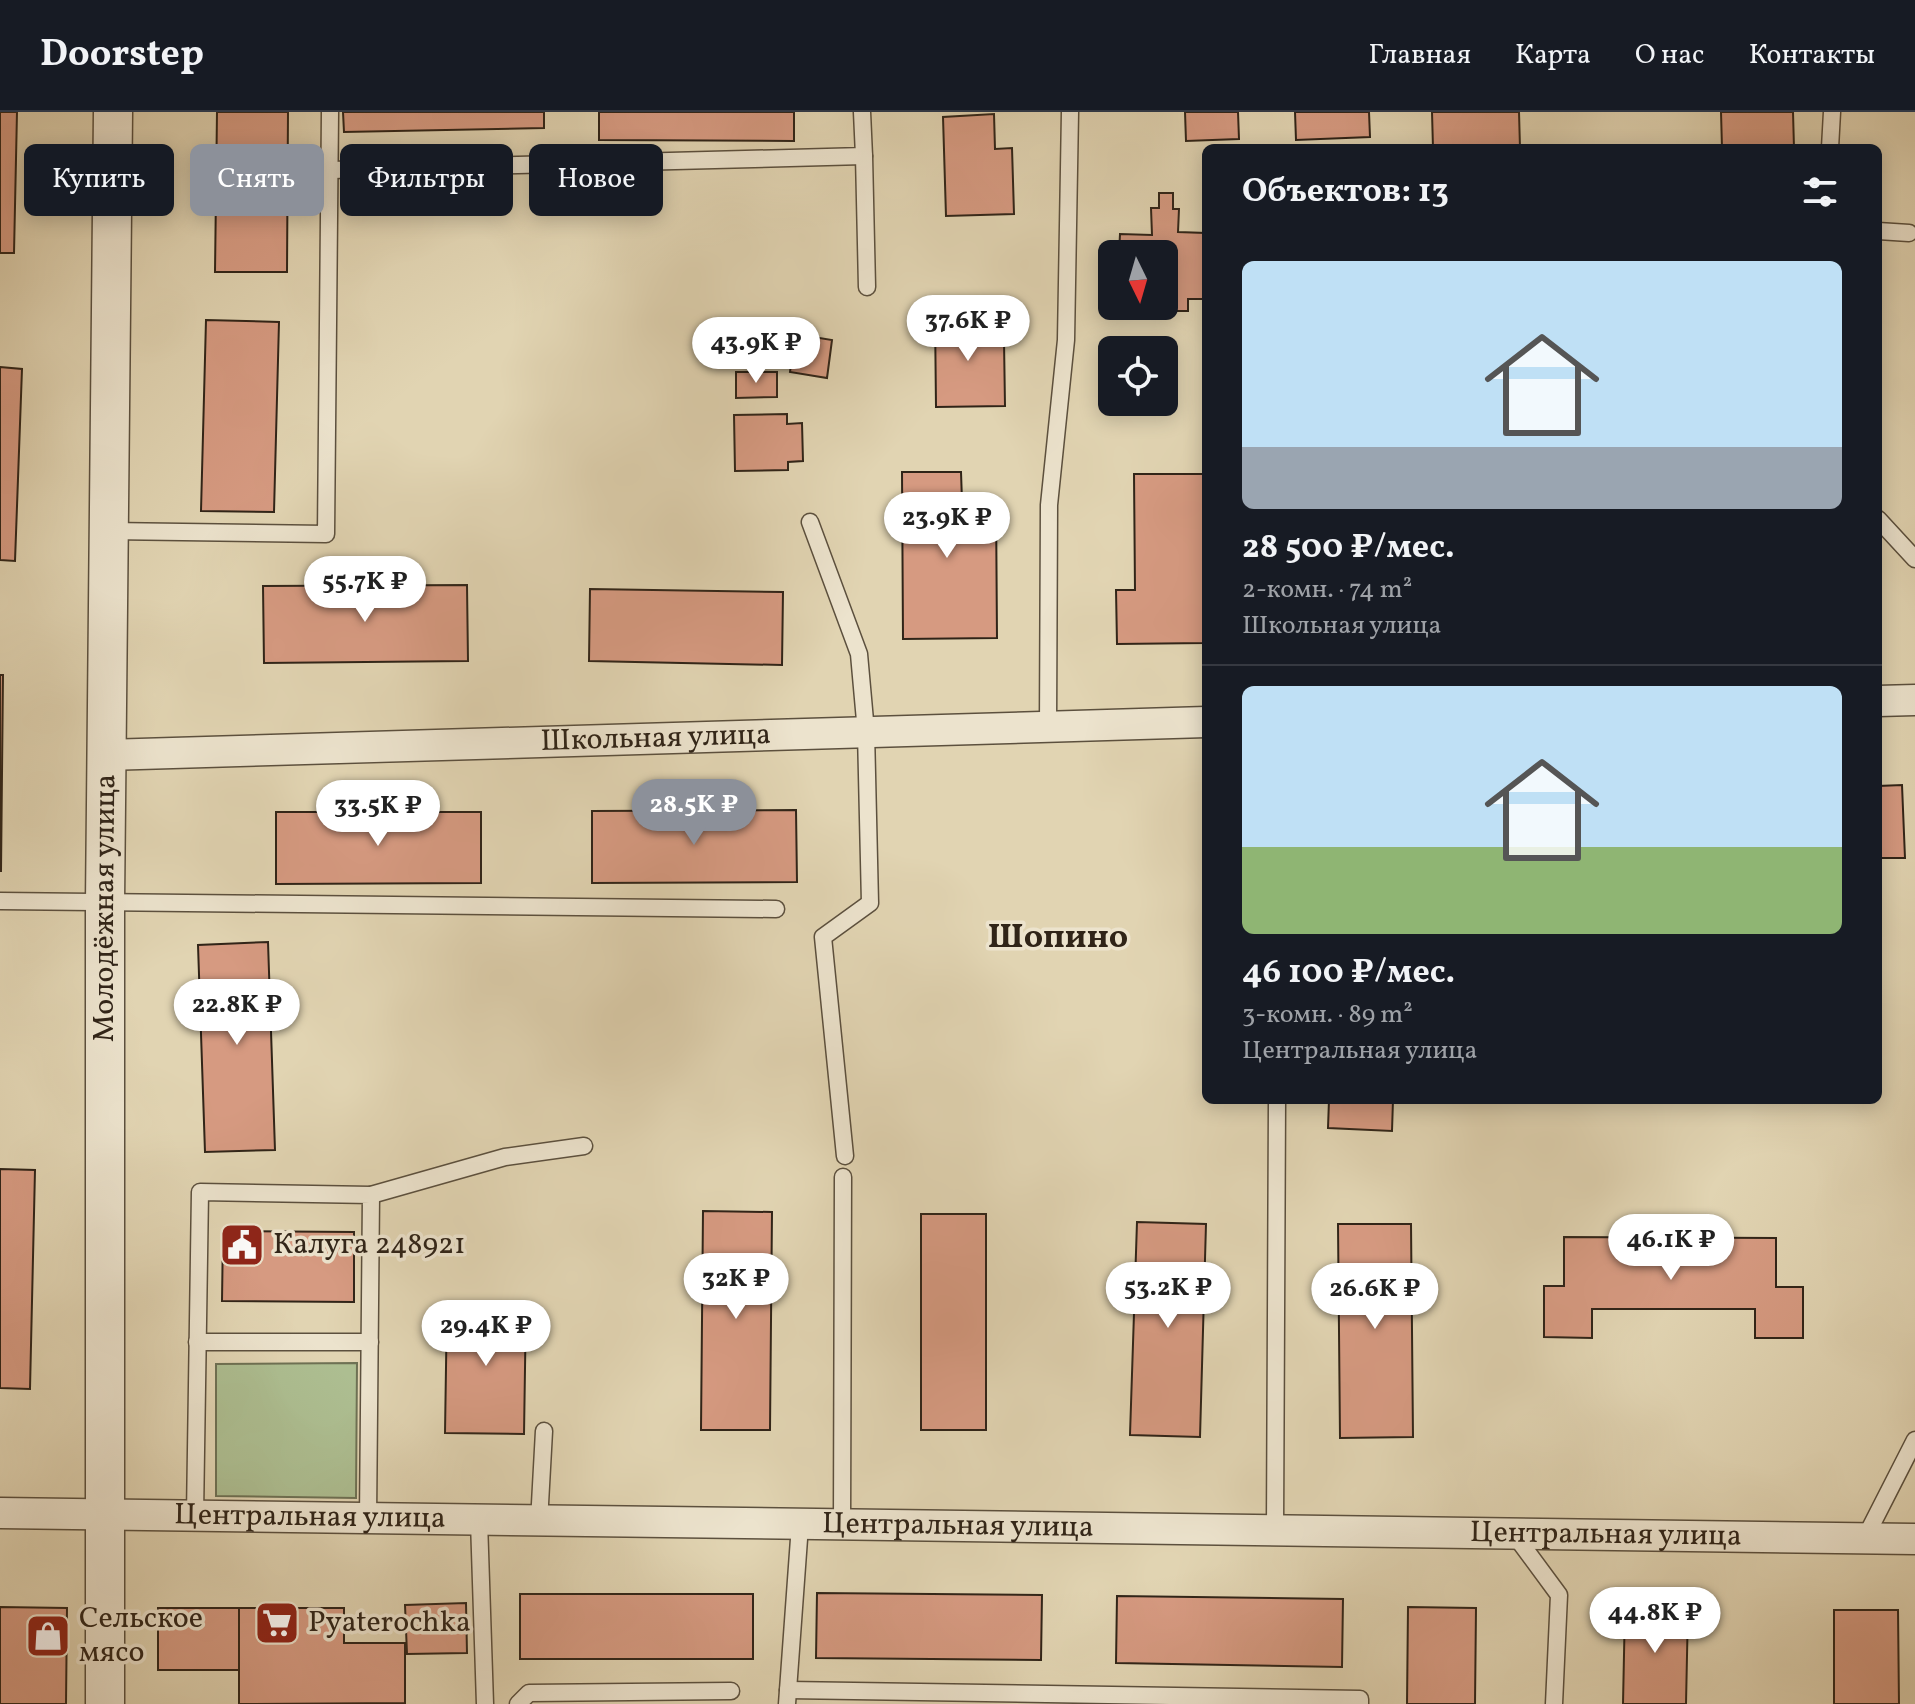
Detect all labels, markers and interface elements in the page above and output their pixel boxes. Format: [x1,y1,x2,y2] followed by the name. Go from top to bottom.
[40,29,204,82] text: Doorstep
[1369,36,1471,75] text: Главная
[1515,36,1591,75] text: Карта
[1635,36,1705,75] text: О нас
[1749,36,1875,75] text: Контакты
[24,144,174,216] chip: Купить
[190,144,324,216] chip: Снять
[340,144,513,216] chip: Фильтры
[529,144,663,216] chip: Новое
[1242,169,1449,216] text: Объектов: 13
[1798,170,1842,214] icon: filters
[1098,240,1178,320] north arrow
[1098,240,1178,416] map controls
[894,295,1042,363] pin: 37.6K ₽
[925,303,1011,339] text: 37.6K ₽
[1470,313,1614,457] icon: home
[682,317,830,385] pin: 43.9K ₽
[710,325,802,361] text: 43.9K ₽
[1098,336,1178,416] button: locate
[873,492,1021,560] pin: 23.9K ₽
[902,500,992,536] text: 23.9K ₽
[1242,525,1455,572] text: 28 500 ₽/мес.
[291,556,439,624] pin: 55.7K ₽
[322,564,408,600] text: 55.7K ₽
[1242,572,1412,608] text: 2-комн. · 74 m²
[1242,608,1442,644] text: Школьная улица
[540,714,772,763] street label: Школьная улица
[1470,738,1614,882] icon: home
[84,774,127,1042] street label: Молодёжная улица
[620,779,768,847] pin: 28.5K ₽
[304,780,452,848] pin: 33.5K ₽
[650,787,738,823] text: 28.5K ₽
[334,788,422,824] text: 33.5K ₽
[988,915,1128,962] district label: Шопино
[1242,950,1455,997] text: 46 100 ₽/мес.
[163,979,311,1047] pin: 22.8K ₽
[192,987,282,1023] text: 22.8K ₽
[1242,997,1413,1033] text: 3-комн. · 89 m²
[1242,1033,1477,1069] text: Центральная улица
[1597,1214,1745,1282] pin: 46.1K ₽
[218,1221,266,1269] public building icon: Калуга 248921
[1626,1222,1716,1258] text: 46.1K ₽
[273,1224,466,1266] place label: Калуга 248921
[680,1253,792,1321] pin: 32K ₽
[702,1261,770,1297] text: 32K ₽
[1094,1262,1242,1330] pin: 53.2K ₽
[1301,1263,1449,1331] pin: 26.6K ₽
[1124,1270,1212,1306] text: 53.2K ₽
[1329,1271,1421,1307] text: 26.6K ₽
[412,1300,560,1368] pin: 29.4K ₽
[440,1308,532,1344] text: 29.4K ₽
[174,1494,446,1540] street label: Центральная улица
[822,1503,1094,1549] street label: Центральная улица
[1470,1512,1742,1558] street label: Центральная улица
[1581,1587,1729,1655] pin: 44.8K ₽
[1608,1595,1702,1631] text: 44.8K ₽
[79,1598,203,1674] place label: Сельское мясо
[253,1599,301,1647] supermarket icon: Pyaterochka
[308,1602,471,1644] place label: Pyaterochka
[24,1612,72,1660] shop icon: Сельское мясо

